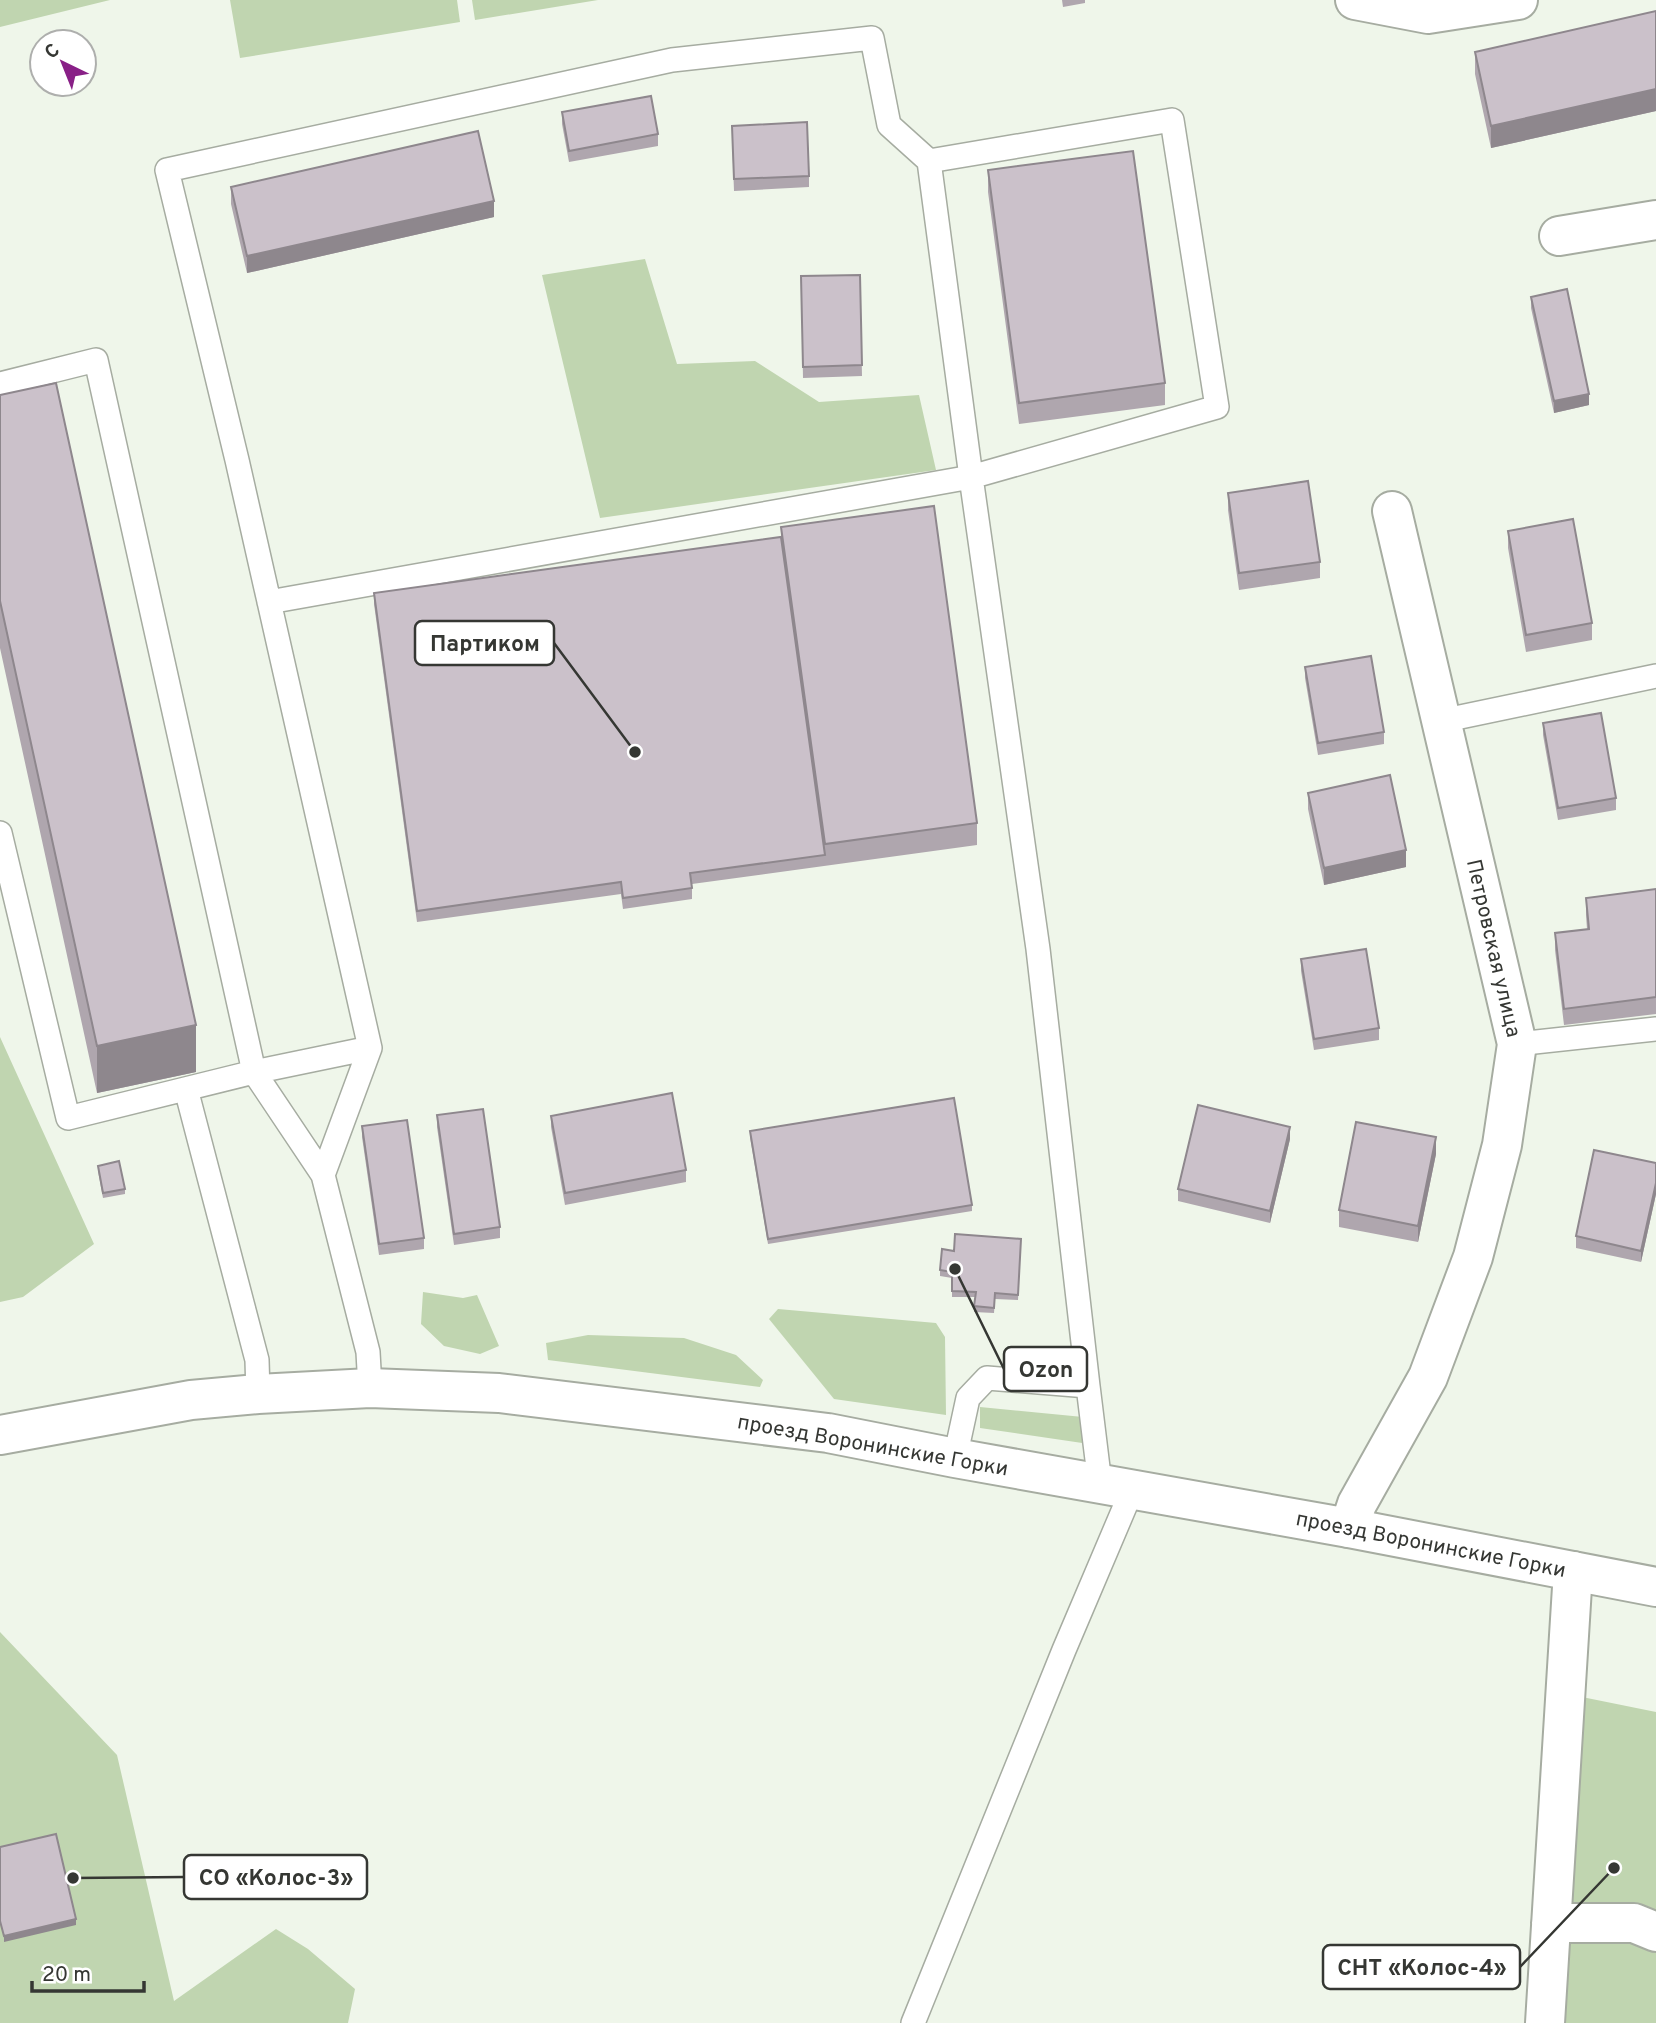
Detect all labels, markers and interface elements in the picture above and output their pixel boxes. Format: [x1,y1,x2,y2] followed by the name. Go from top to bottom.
[28,28,98,98] north arrow
[40,39,65,65] text: С
[415,621,554,665] callout: Партиком
[430,631,540,660] text: Партиком
[1459,857,1526,1040] street label: Петровская улица
[1004,1347,1087,1391] callout: Ozon
[1019,1357,1073,1386] text: Ozon
[735,1409,1010,1484] street label: проезд Воронинские Горки
[1293,1506,1568,1585] street label: проезд Воронинские Горки
[184,1855,367,1899] callout: СО «Колос-3»
[199,1865,353,1894] text: СО «Колос-3»
[1323,1945,1520,1989] callout: СНТ «Колос-4»
[32,1950,144,1994] scale bar
[1337,1955,1507,1984] text: СНТ «Колос-4»
[42,1962,91,1989] text: 20 m

